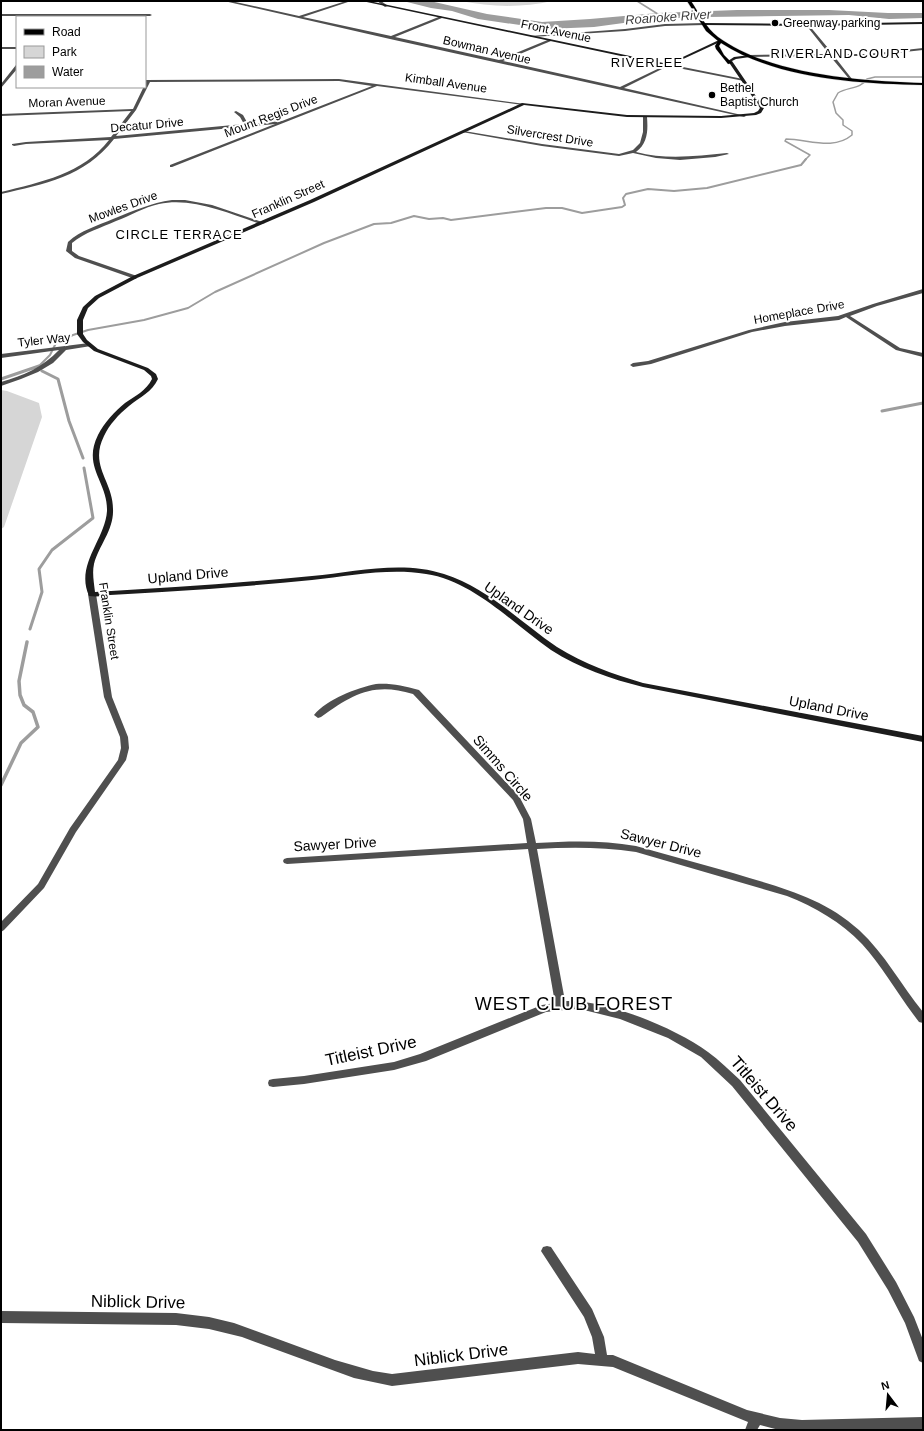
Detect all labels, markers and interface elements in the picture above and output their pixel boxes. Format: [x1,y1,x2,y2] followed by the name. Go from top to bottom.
[625,6,712,27] water label: Roanoke River
[16,16,146,88] legend
[783,16,880,30] place label: Greenway parking
[520,17,593,45] street label: Front Avenue
[770,18,780,28] marker: Greenway parking
[52,25,81,39] text: Road
[442,33,533,67] street label: Bowman Avenue
[52,45,78,59] text: Park
[770,46,910,61] district label: RIVERLAND COURT
[611,55,683,70] district label: RIVERLEE
[52,65,84,79] text: Water
[404,70,488,96] street label: Kimball Avenue
[720,81,799,109] place label: Bethel Baptist Church
[707,90,717,100] marker: Bethel Baptist Church
[222,92,320,140] street label: Mount Regis Drive
[28,94,106,110] street label: Moran Avenue
[110,115,184,135] street label: Decatur Drive
[506,122,595,150] street label: Silvercrest Drive
[250,176,327,221] street label: Franklin Street
[87,188,160,226] street label: Mowles Drive
[115,227,243,242] district label: CIRCLE TERRACE
[752,297,846,327] street label: Homeplace Drive
[17,330,71,350] street label: Tyler Way
[147,563,229,586] street label: Upland Drive
[481,578,557,638] street label: Upland Drive
[96,581,122,661] street label: Franklin Street
[788,692,870,724] street label: Upland Drive
[470,732,536,805] street label: Simms Circle
[619,825,704,861] street label: Sawyer Drive
[293,834,377,854] street label: Sawyer Drive
[475,994,673,1014] district label: WEST CLUB FOREST
[324,1032,418,1070] street label: Titleist Drive
[726,1053,802,1135] street label: Titleist Drive
[91,1292,185,1312] street label: Niblick Drive
[413,1340,509,1370] street label: Niblick Drive
[868,1375,908,1415] north arrow
[880,1379,891,1392] text: N

